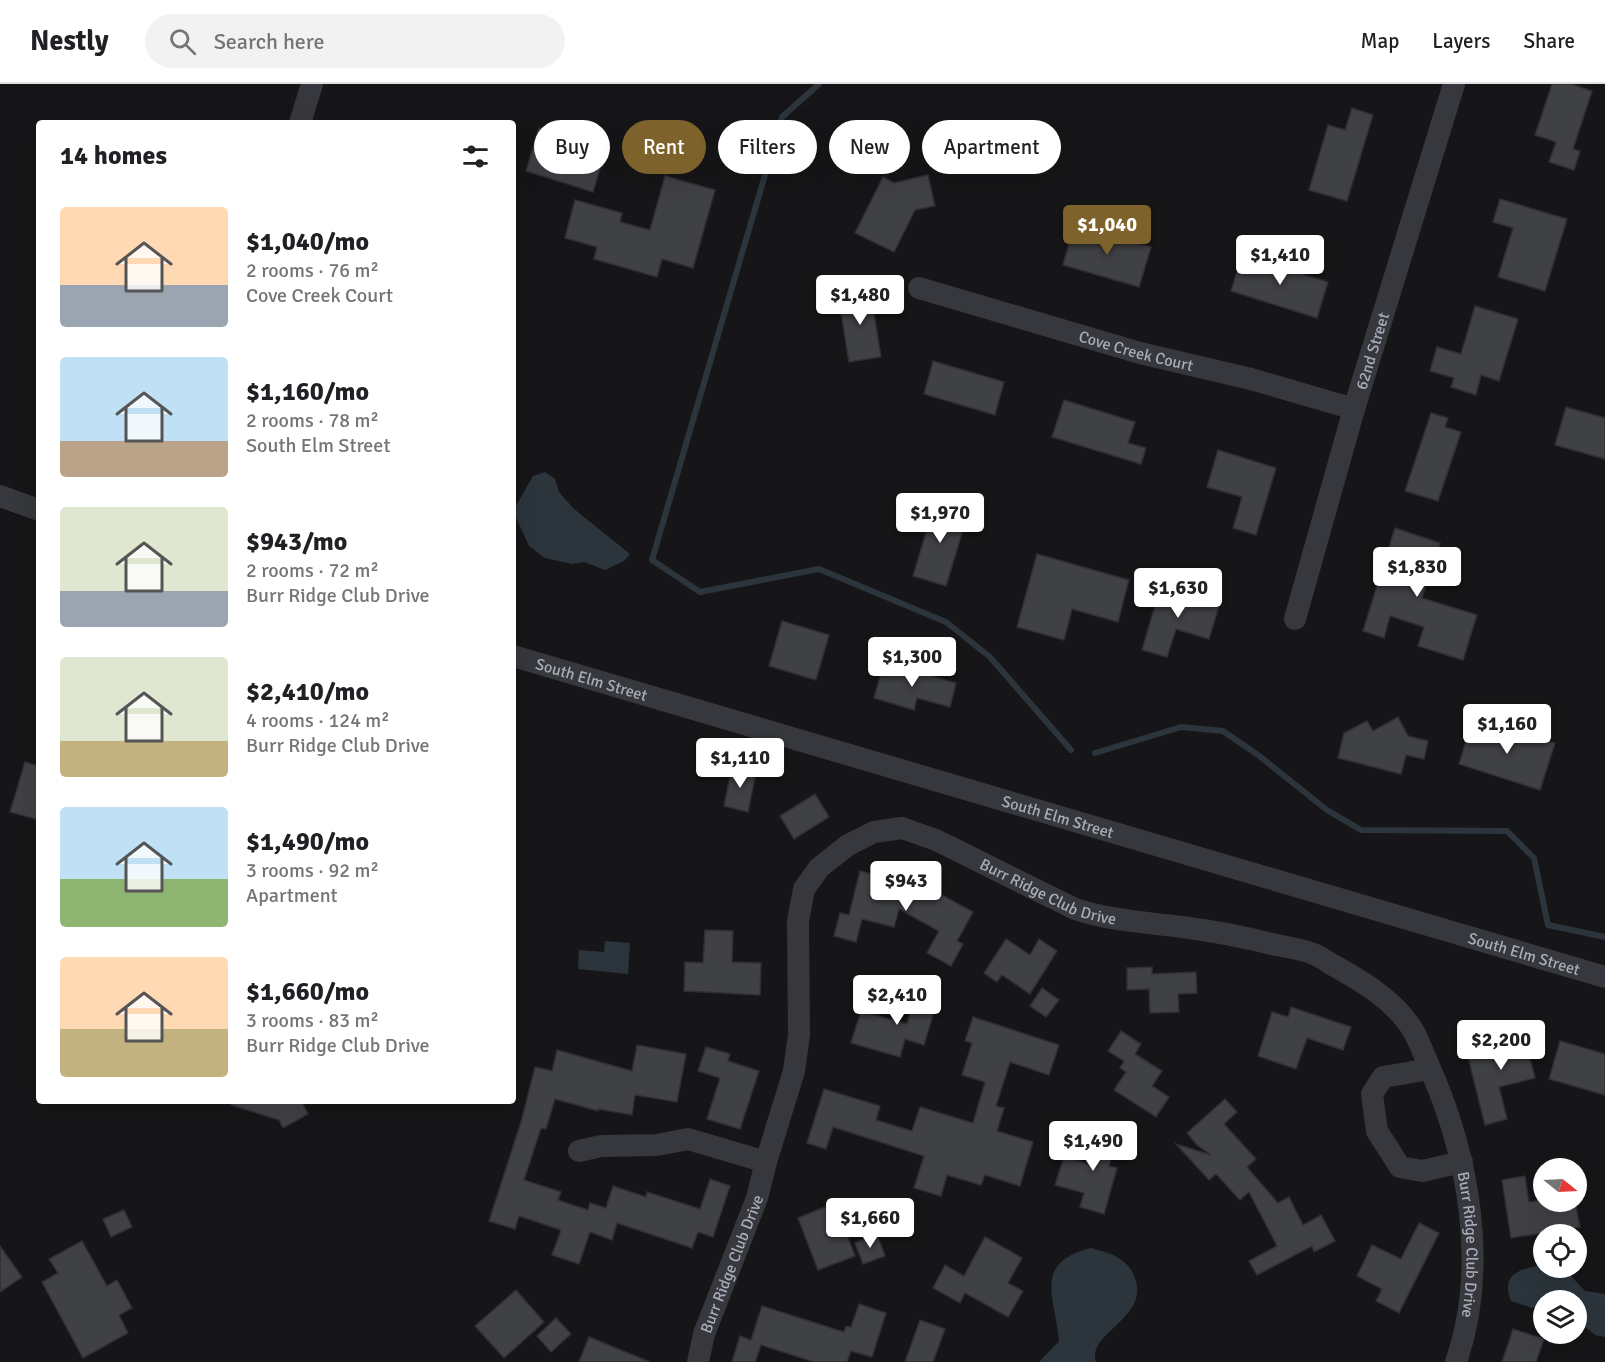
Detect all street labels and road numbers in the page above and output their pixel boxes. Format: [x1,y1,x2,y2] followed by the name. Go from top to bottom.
[1352,310,1394,392] street label: 62nd Street
[1076,327,1195,376] street label: Cove Creek Court
[533,654,650,706] street label: South Elm Street
[999,791,1116,843] street label: South Elm Street
[976,854,1118,930] street label: Burr Ridge Club Drive
[1466,928,1583,980] street label: South Elm Street
[1453,1170,1482,1319] street label: Burr Ridge Club Drive
[696,1192,768,1336] street label: Burr Ridge Club Drive

